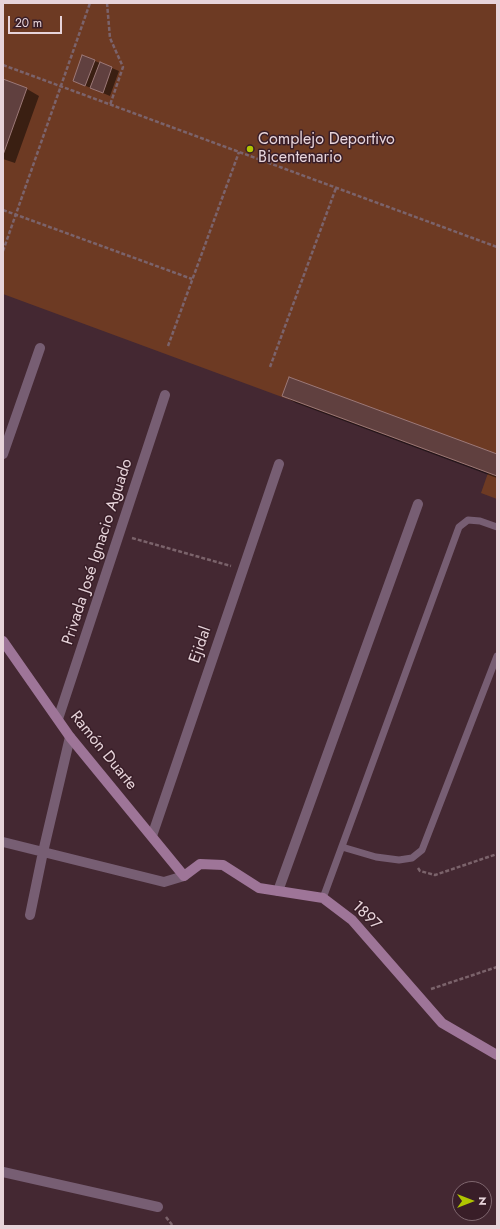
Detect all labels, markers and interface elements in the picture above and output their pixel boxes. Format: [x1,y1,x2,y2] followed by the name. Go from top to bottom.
[10,8,64,34] scale bar
[15,14,42,32] text: 20 m
[258,130,395,168] place label: Complejo Deportivo Bicentenario
[245,144,255,154] marker: Complejo Deportivo Bicentenario
[59,456,137,648] street label: Privada José Ignacio Aguado
[186,624,216,666] street label: Ejidal
[65,708,141,794] street label: Ramón Duarte
[347,898,385,934] street label: 1897
[452,1181,492,1221] north arrow
[475,1197,491,1205] text: N

